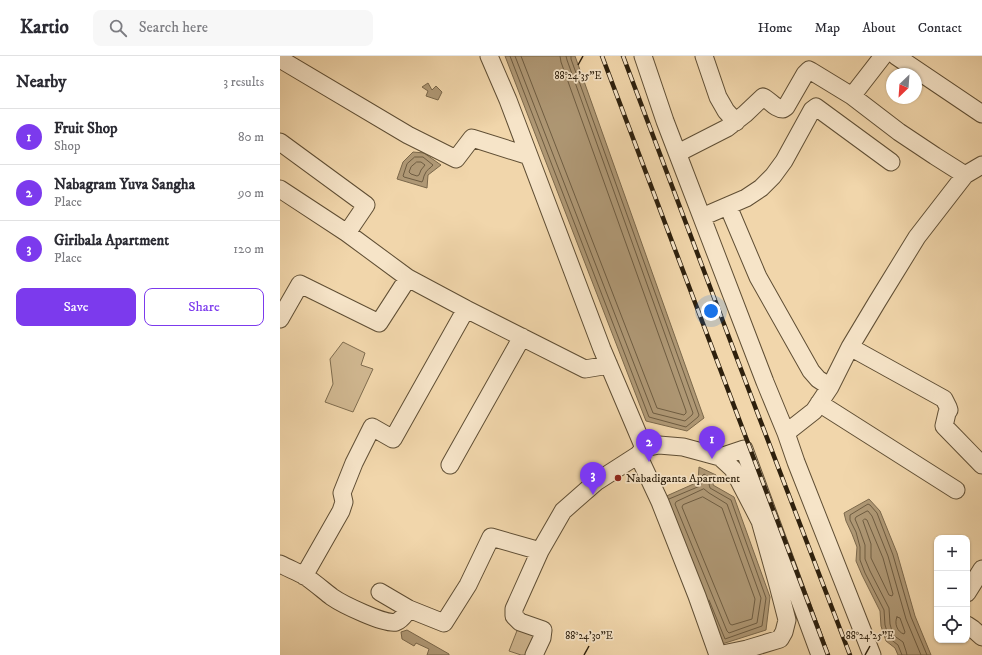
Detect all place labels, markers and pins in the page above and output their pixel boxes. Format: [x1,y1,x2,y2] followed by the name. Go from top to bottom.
[699,426,725,459] pin: 1
[636,429,662,462] pin: 2
[580,462,606,495] pin: 3
[626,471,740,486] place label: Nabadiganta Apartment
[613,473,623,483] marker: Nabadiganta Apartment

